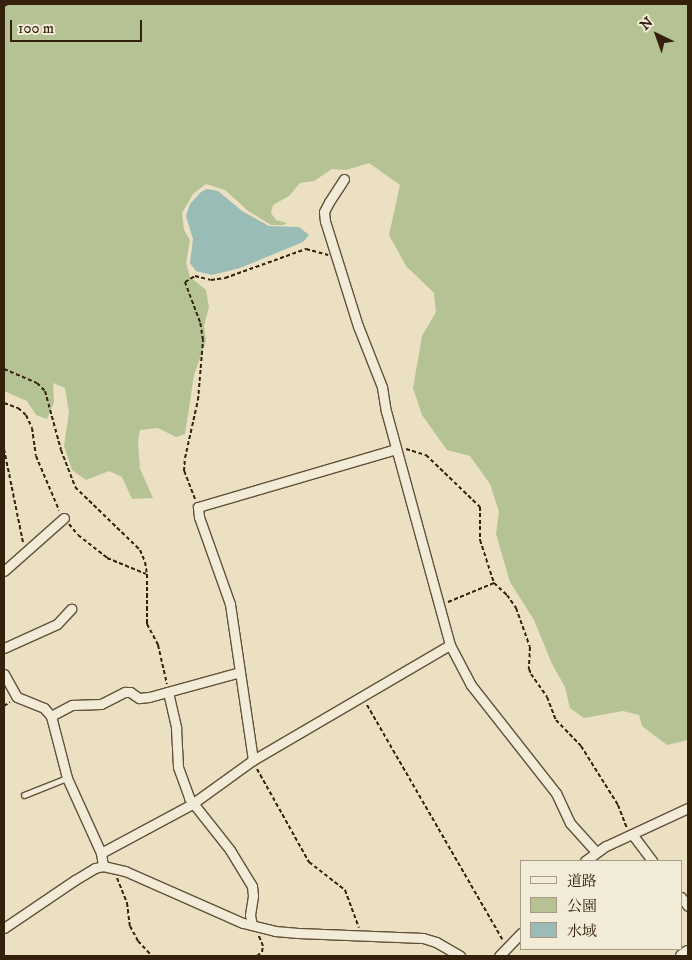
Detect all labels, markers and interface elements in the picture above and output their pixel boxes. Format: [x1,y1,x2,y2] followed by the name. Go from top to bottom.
[12,10,145,42] scale bar
[632,10,682,60] north arrow
[637,13,657,34] text: N
[18,19,54,38] text: 100 m
[520,860,682,950] legend
[567,872,597,891] text: 道路
[567,897,597,916] text: 公園
[567,922,597,941] text: 水域

